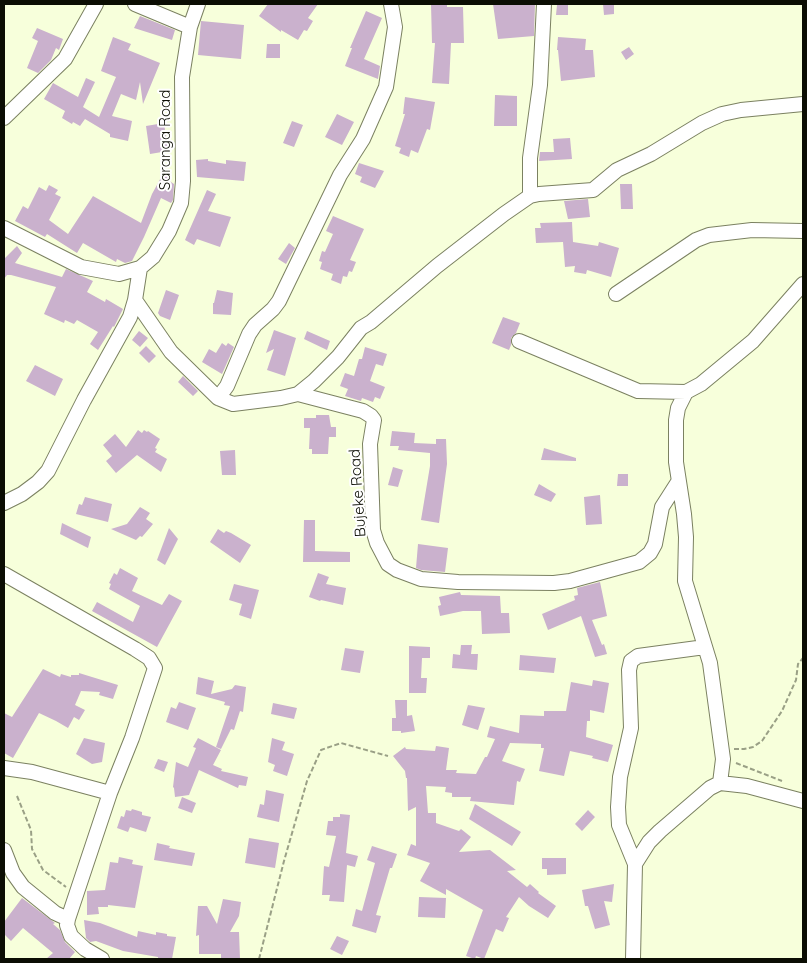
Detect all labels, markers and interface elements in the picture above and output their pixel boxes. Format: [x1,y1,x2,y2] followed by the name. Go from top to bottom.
[156,90,174,190] street label: Saranga Road
[346,448,370,538] street label: Bujeke Road

